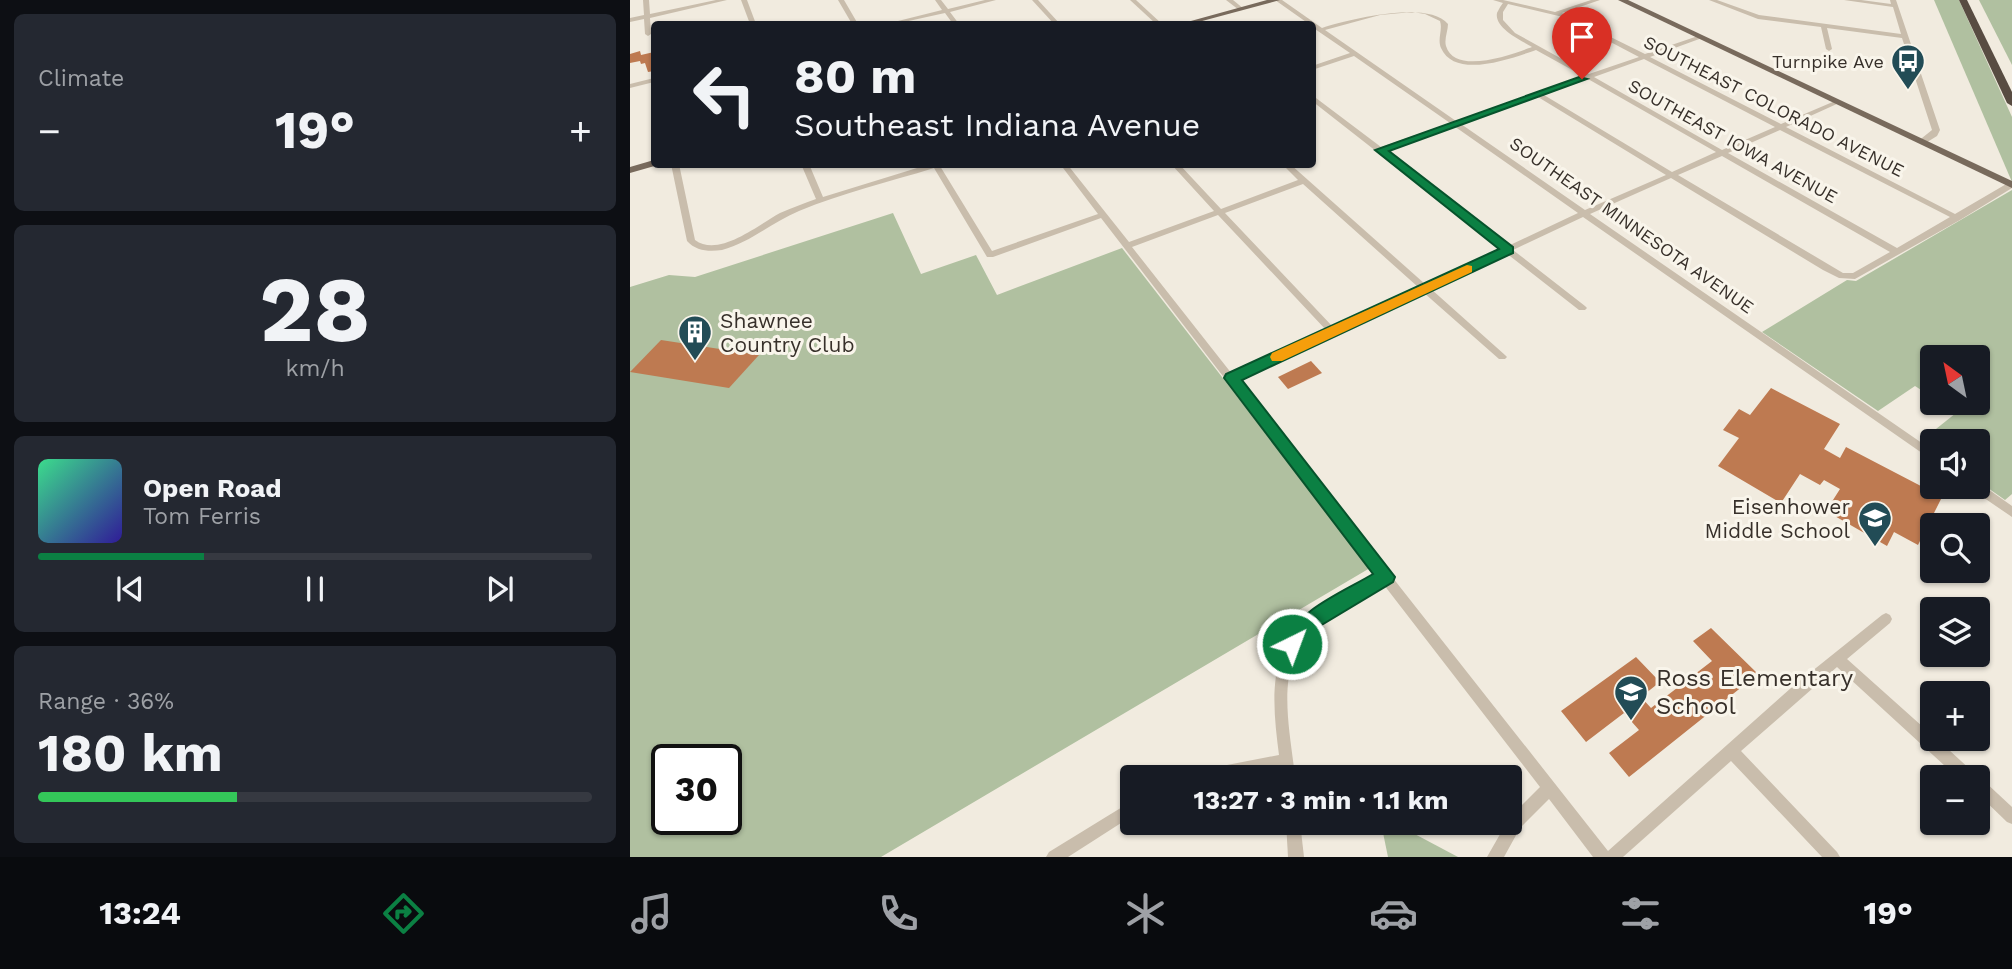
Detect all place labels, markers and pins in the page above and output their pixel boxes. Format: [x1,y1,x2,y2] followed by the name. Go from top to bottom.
[1552,7,1612,79] pin
[1889,42,1927,91] bus stop icon: Turnpike Ave
[1772,51,1884,72] place label: Turnpike Ave
[720,308,855,357] place label: Shawnee Country Club
[676,313,714,362] building icon: Shawnee Country Club
[1705,494,1851,543] place label: Eisenhower Middle School
[1856,499,1894,548] school or university icon: Eisenhower Middle School
[1656,664,1854,720] place label: Ross Elementary School
[1612,673,1650,722] school or university icon: Ross Elementary School

